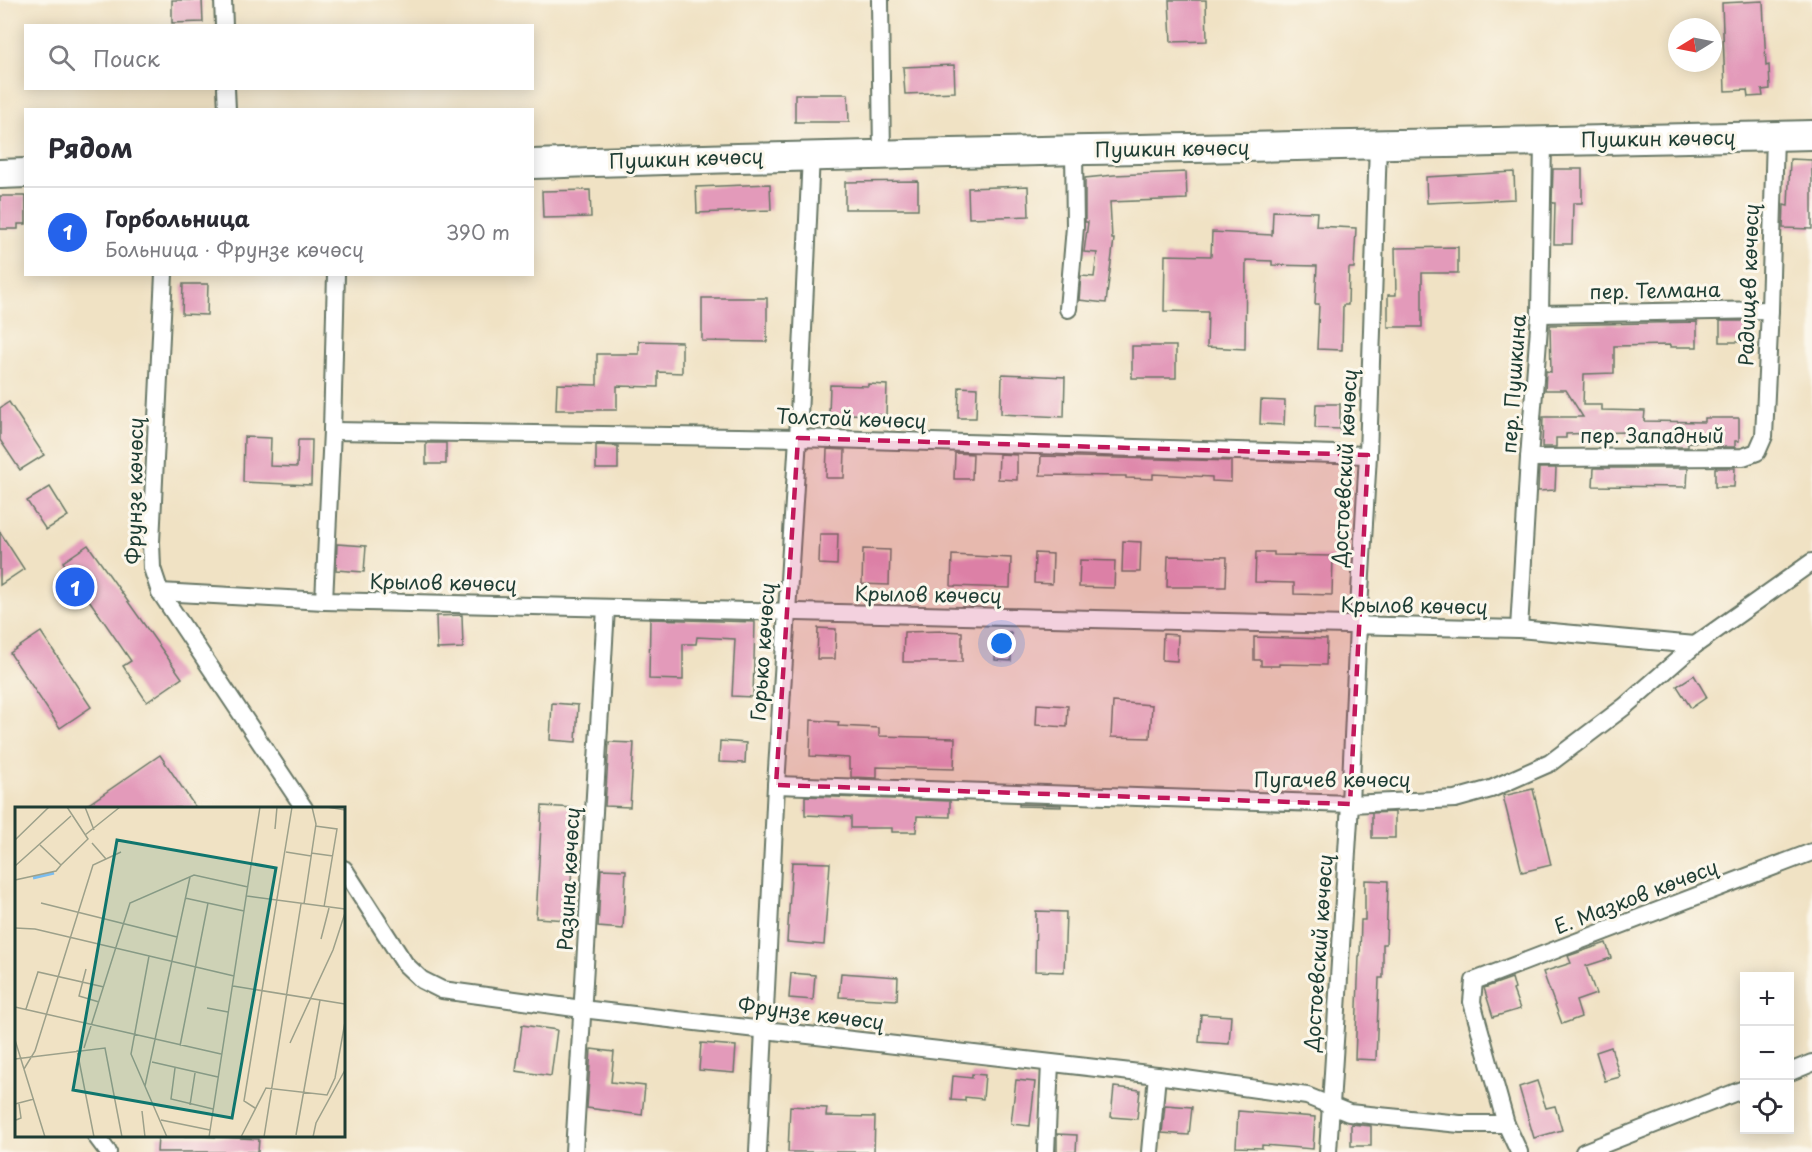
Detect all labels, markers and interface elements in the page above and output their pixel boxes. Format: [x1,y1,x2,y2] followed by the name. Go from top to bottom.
[1668,18,1722,72] north arrow
[24,24,534,90] search box
[45,41,78,74] icon: search
[93,41,160,74] text: Поиск
[1581,122,1736,154] street label: Пушкин көчөсү
[48,128,133,167] text: Рядом
[1095,132,1250,164] street label: Пушкин көчөсү
[608,140,764,176] street label: Пушкин көчөсү
[105,201,250,234] text: Горбольница
[1730,203,1766,367] street label: Радищев көчөсү
[63,217,72,247] text: 1
[446,217,510,247] text: 390 m
[105,234,363,264] text: Больница · Фрунзе көчөсү
[1589,274,1721,306] street label: пер. Телмана
[1493,313,1533,455] street label: пер. Пушкина
[1324,368,1364,568] street label: Достоевский көчөсү
[775,400,927,436] street label: Толстой көчөсү
[118,417,150,565] street label: Фрунзе көчөсү
[1580,420,1724,450] street label: пер. Западный
[56,564,94,610] pin: 1
[369,566,517,598] street label: Крылов көчөсү
[854,578,1002,610] street label: Крылов көчөсү
[742,581,782,722] street label: Горько көчөсү
[1340,589,1488,621] street label: Крылов көчөсү
[987,629,1016,658] your location
[1254,764,1411,794] street label: Пугачев көчөсү
[549,806,587,951] street label: Разина көчөсү
[15,807,345,1137] inset map
[1549,851,1722,941] street label: Е. Мазков көчөсү
[1296,853,1340,1054] street label: Достоевский көчөсү
[1740,972,1794,1134] map controls
[1740,972,1794,1026] button: +
[736,989,886,1037] street label: Фрунзе көчөсү
[1740,1026,1794,1080] button: −
[1740,1080,1794,1134] button: locate

